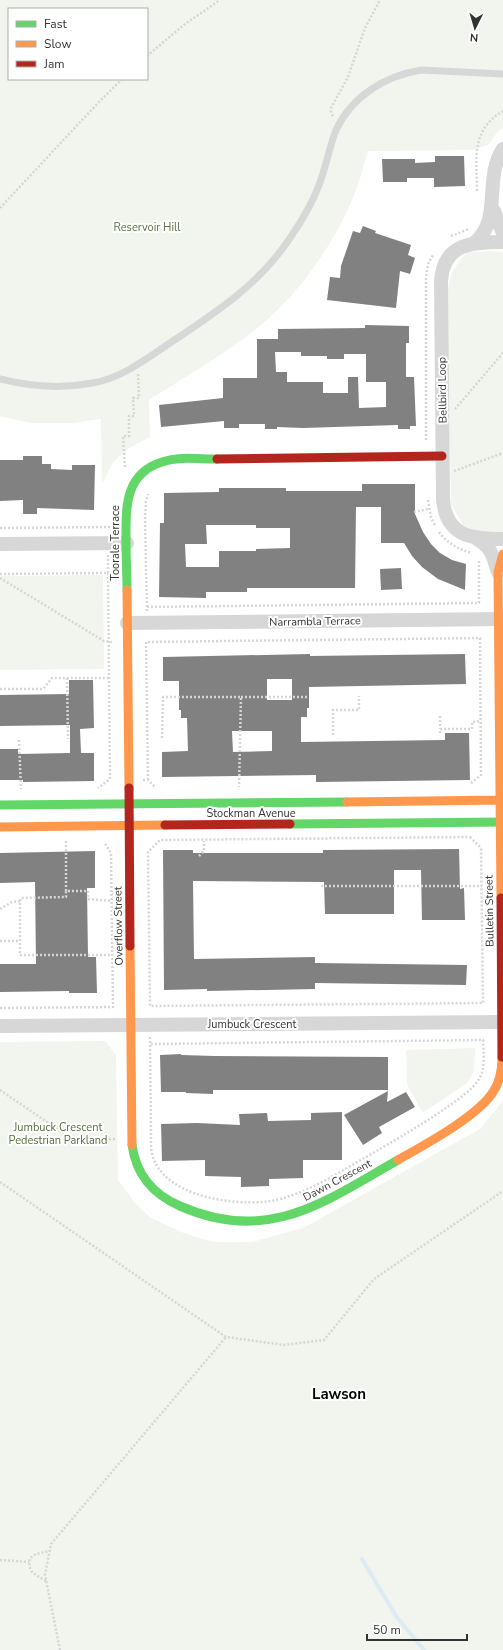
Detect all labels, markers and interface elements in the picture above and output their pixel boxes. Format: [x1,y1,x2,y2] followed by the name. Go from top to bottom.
[8,8,148,80] legend
[455,8,495,48] north arrow
[44,16,67,32] text: Fast
[469,30,479,45] text: N
[44,36,72,52] text: Slow
[43,56,65,72] text: Jam
[114,220,181,235] park label: Reservoir Hill
[434,357,451,423] street label: Bellbird Loop
[108,505,123,581] street label: Toorale Terrace
[269,613,361,630] street label: Narrambla Terrace
[206,806,296,821] street label: Stockman Avenue
[481,875,498,947] street label: Bulletin Street
[110,886,127,966] street label: Overflow Street
[207,1017,296,1032] street label: Jumbuck Crescent
[8,1120,108,1148] park label: Jumbuck Crescent Pedestrian Parkland
[300,1156,374,1205] street label: Dawn Crescent
[312,1384,366,1404] district label: Lawson
[367,1616,467,1642] scale bar
[373,1622,401,1638] text: 50 m

